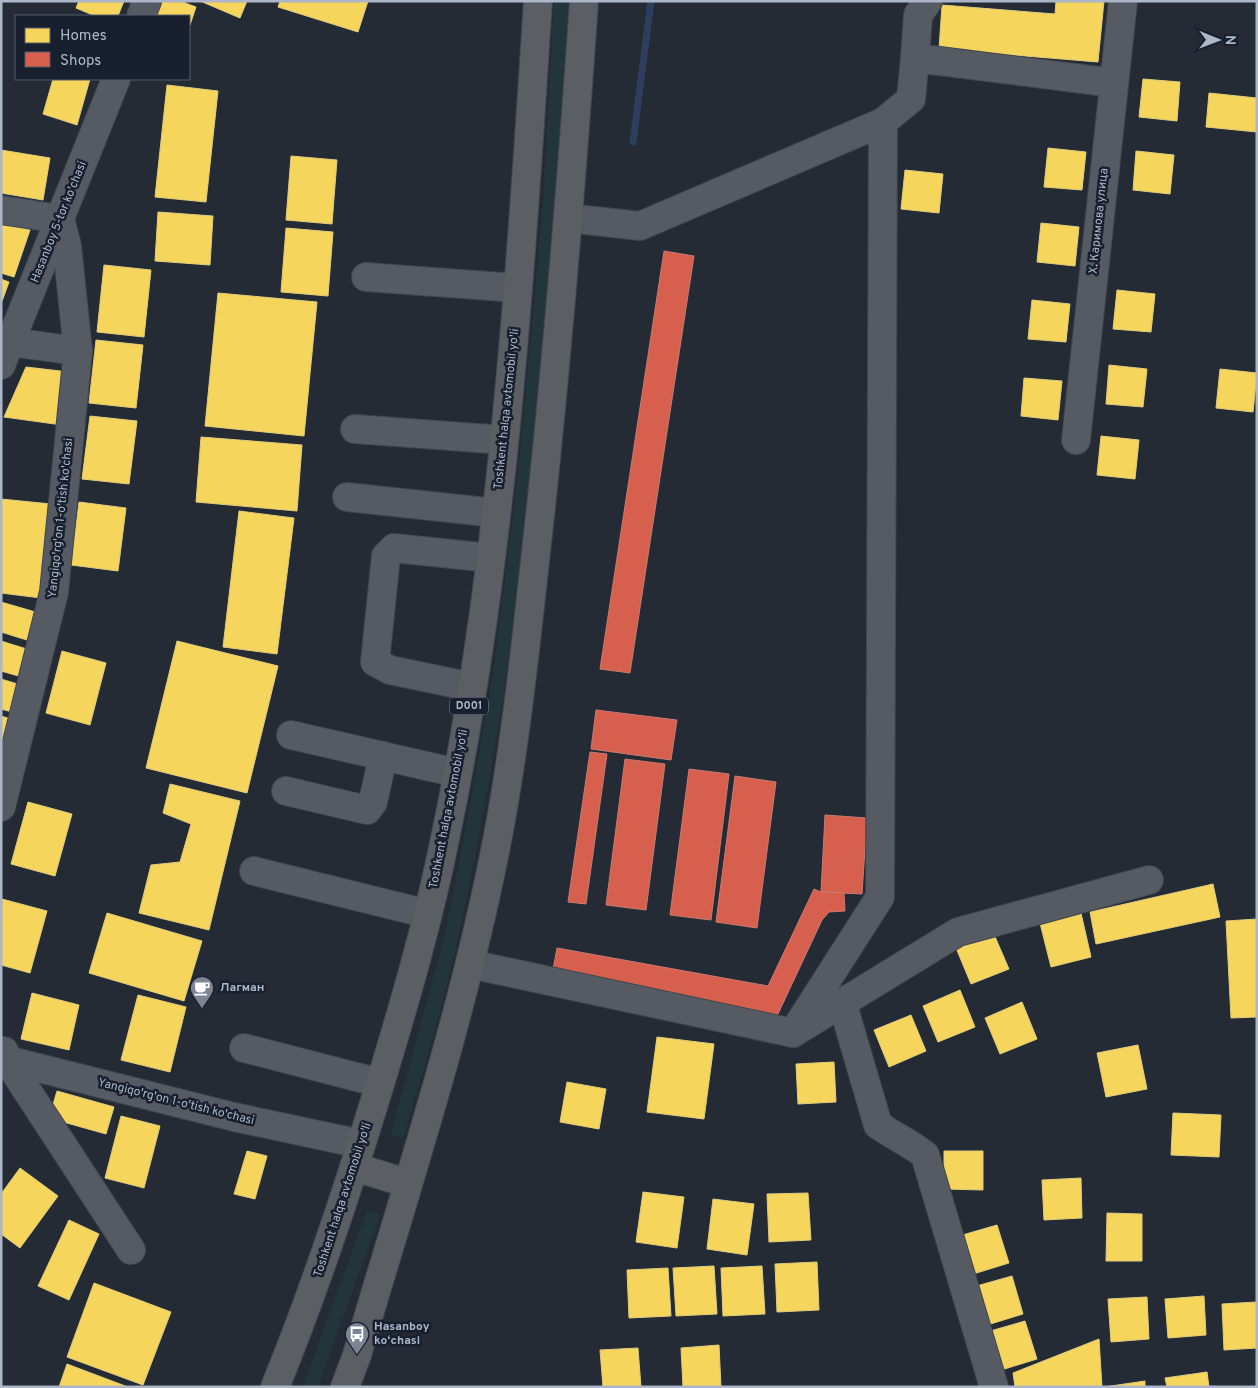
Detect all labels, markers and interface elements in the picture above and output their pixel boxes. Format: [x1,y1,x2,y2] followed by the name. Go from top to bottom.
[15,15,190,80] legend
[1193,15,1243,65] north arrow
[60,27,107,46] text: Homes
[1221,35,1238,45] text: N
[60,52,101,71] text: Shops
[27,159,91,285] street label: Hasanboy 5-tor ko'chasi
[1085,167,1113,275] street label: Х. Каримова улица
[491,328,523,490] street label: Toshkent halqa avtomobil yo'li
[45,437,77,599] street label: Yangiqo'rg'on 1-o'tish ko'chasi
[450,698,488,714] road number: D001
[426,728,472,890] street label: Toshkent halqa avtomobil yo'li
[189,975,215,1009] cafe icon: Лагман
[220,980,264,996] place label: Лагман
[96,1075,256,1129] street label: Yangiqo'rg'on 1-o'tish ko'chasi
[310,1121,376,1279] street label: Toshkent halqa avtomobil yo'li
[374,1319,430,1349] place label: Hasanboy koʻchasi
[344,1321,370,1355] bus stop icon: Hasanboy koʻchasi

